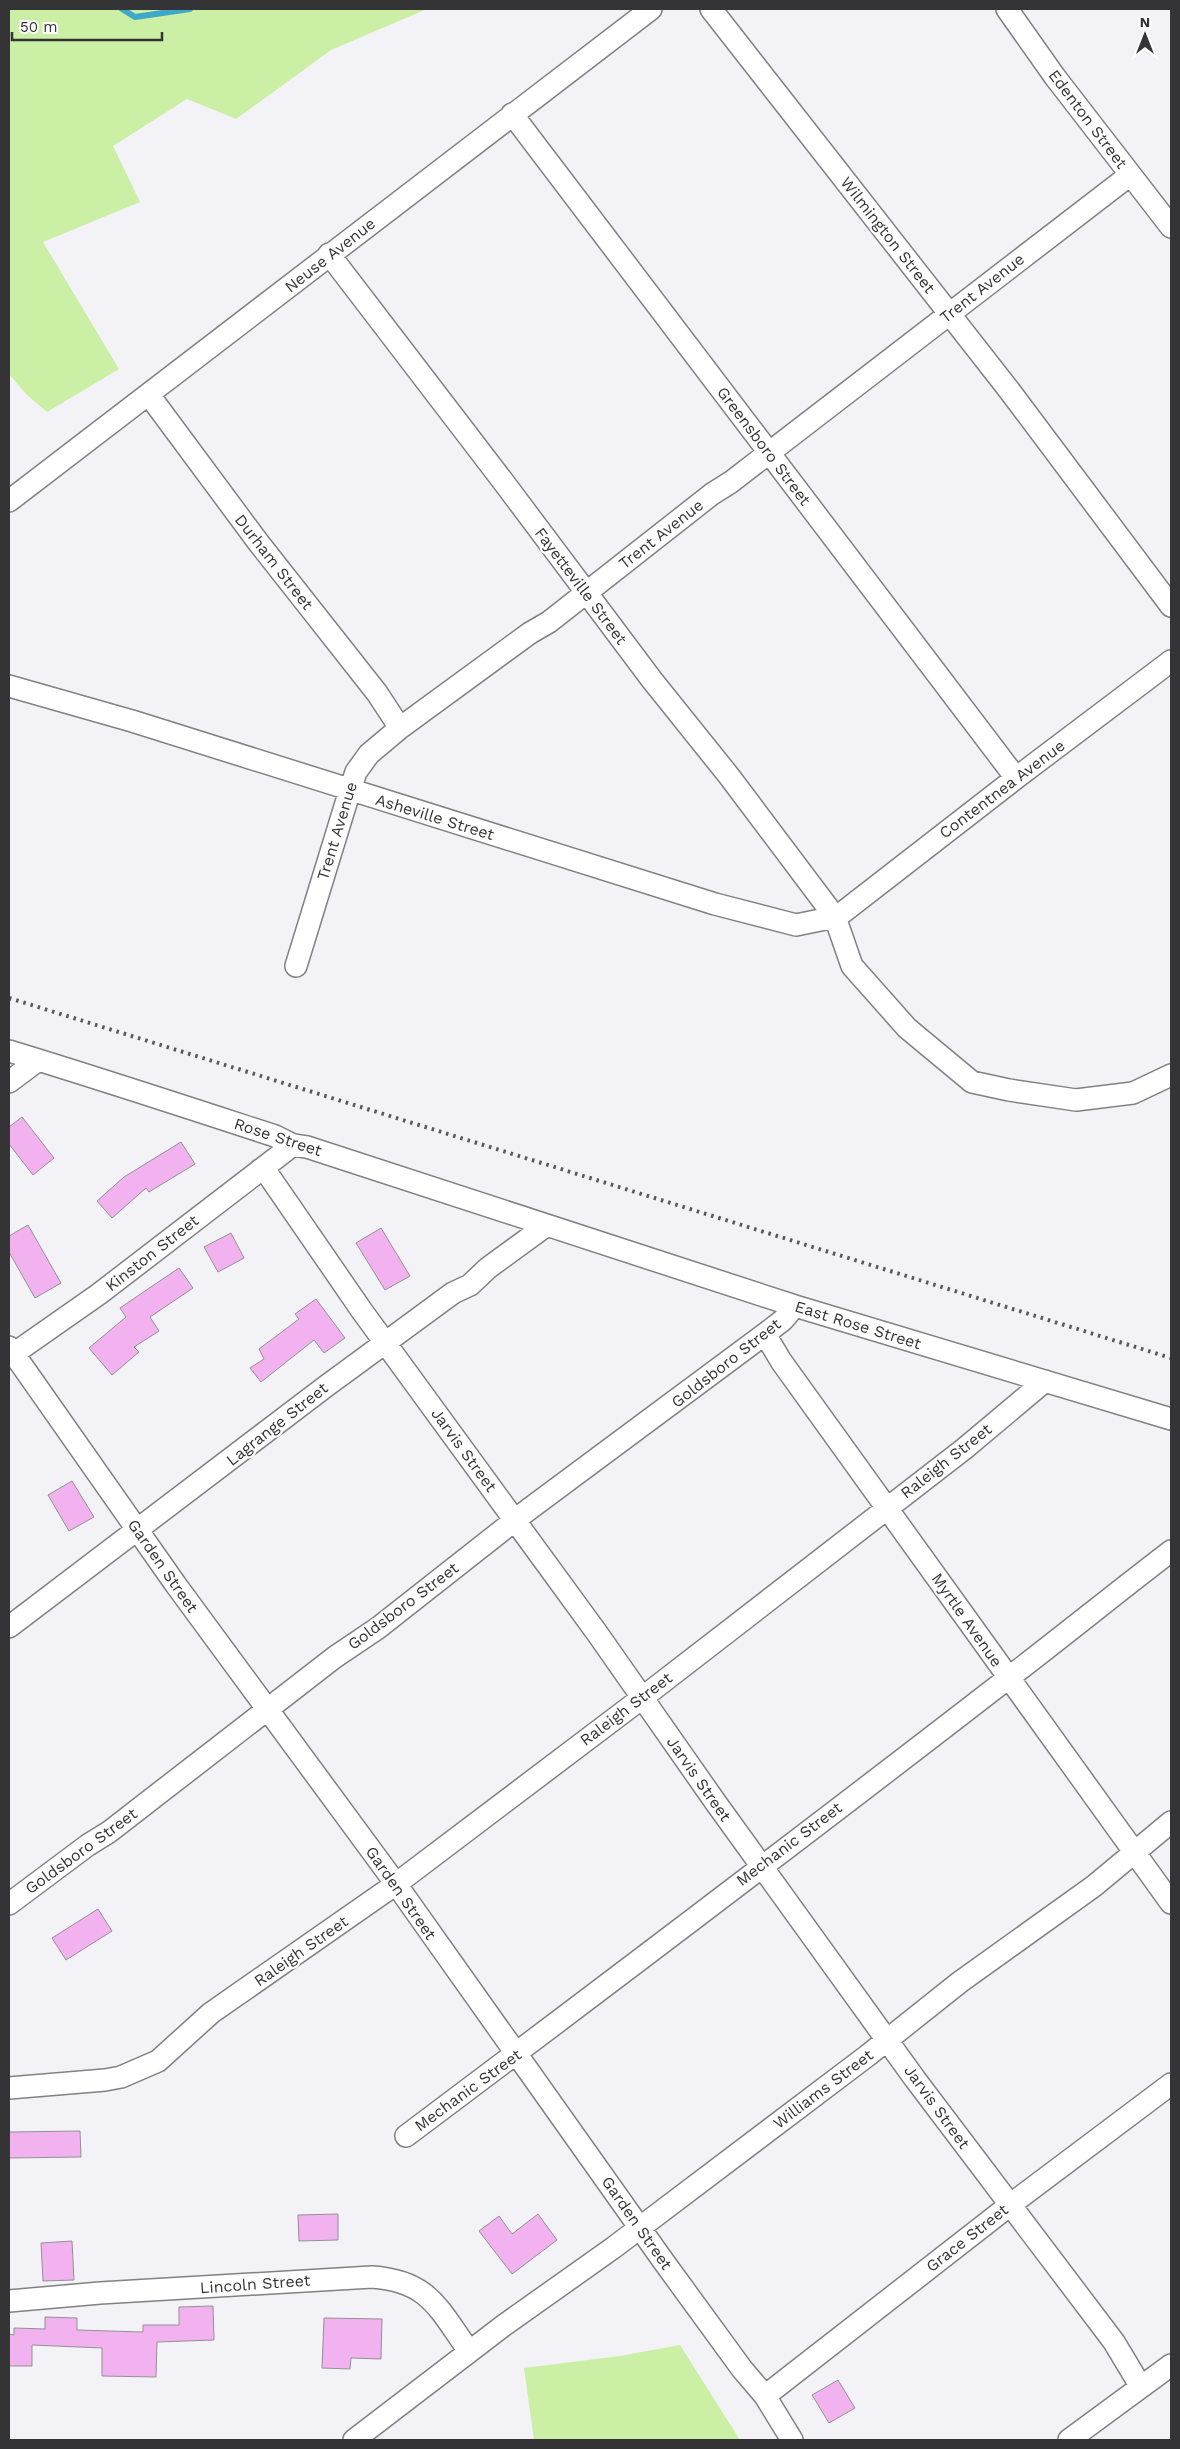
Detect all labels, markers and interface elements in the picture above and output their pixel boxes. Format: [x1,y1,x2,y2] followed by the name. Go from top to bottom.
[12,10,162,42] scale bar
[1120,10,1170,60] north arrow
[1140,14,1150,30] text: N
[20,18,57,36] text: 50 m
[1045,66,1132,172] street label: Edenton Street
[837,173,939,297] street label: Wilmington Street
[281,214,379,296] street label: Neuse Avenue
[936,249,1028,327] street label: Trent Avenue
[713,383,815,509] street label: Greensboro Street
[615,495,707,573] street label: Trent Avenue
[231,511,317,614] street label: Durham Street
[531,524,631,648] street label: Fayetteville Street
[936,736,1068,842] street label: Contentnea Avenue
[313,779,361,883] street label: Trent Avenue
[373,790,497,844] street label: Asheville Street
[232,1114,325,1160] street label: Rose Street
[102,1211,203,1295] street label: Kinston Street
[793,1297,924,1353] street label: East Rose Street
[667,1314,785,1412] street label: Goldsboro Street
[222,1378,332,1470] street label: Lagrange Street
[427,1404,501,1496] street label: Jarvis Street
[897,1419,995,1502] street label: Raleigh Street
[124,1516,202,1617] street label: Garden Street
[344,1558,462,1654] street label: Goldsboro Street
[928,1569,1006,1671] street label: Myrtle Avenue
[576,1668,676,1750] street label: Raleigh Street
[663,1733,735,1825] street label: Jarvis Street
[732,1798,846,1890] street label: Mechanic Street
[21,1804,141,1898] street label: Goldsboro Street
[362,1843,440,1944] street label: Garden Street
[250,1911,352,1990] street label: Raleigh Street
[411,2045,525,2135] street label: Mechanic Street
[769,2045,877,2133] street label: Williams Street
[900,2061,974,2153] street label: Jarvis Street
[598,2173,676,2274] street label: Garden Street
[922,2200,1012,2276] street label: Grace Street
[199,2271,311,2297] street label: Lincoln Street

